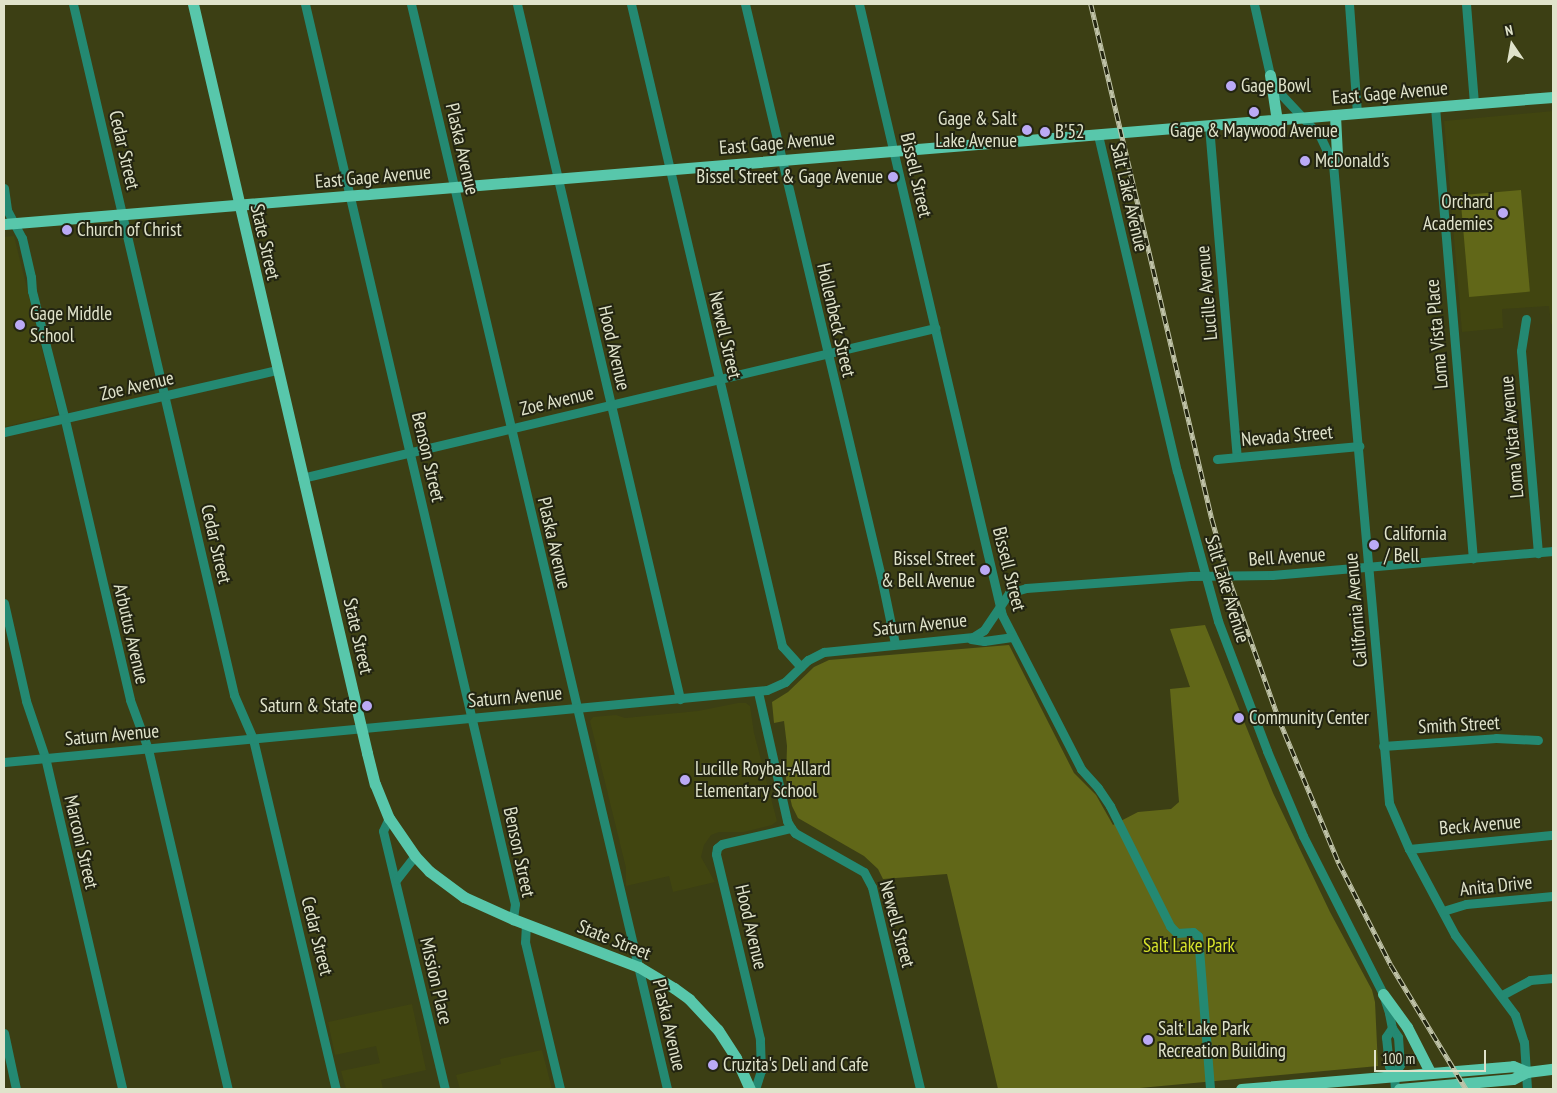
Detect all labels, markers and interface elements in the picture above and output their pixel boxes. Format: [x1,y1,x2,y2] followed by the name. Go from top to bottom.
[1487,20,1537,70] north arrow
[1503,21,1514,40] text: N
[1241,75,1311,97] place label: Gage Bowl
[1331,77,1449,109] street label: East Gage Avenue
[1225,80,1237,92] marker: Gage Bowl
[440,101,484,197] street label: Plaska Avenue
[1248,106,1260,118] marker: Gage & Maywood Avenue
[104,108,144,192] street label: Cedar Street
[935,108,1017,152] place label: Gage & Salt Lake Avenue
[1170,120,1338,142] place label: Gage & Maywood Avenue
[1055,121,1084,143] place label: B'52
[1021,124,1033,136] marker: Gage & Salt Lake Avenue
[1039,126,1051,138] marker: B'52
[718,127,836,159] street label: East Gage Avenue
[895,131,937,219] street label: Bissell Street
[1105,140,1153,254] street label: Salt Lake Avenue
[1315,150,1390,172] place label: McDonald's
[1299,155,1311,167] marker: McDonald's
[314,161,432,193] street label: East Gage Avenue
[696,166,883,188] place label: Bissel Street & Gage Avenue
[887,171,899,183] marker: Bissel Street & Gage Avenue
[1423,191,1493,235] place label: Orchard Academies
[245,202,285,282] street label: State Street
[1497,207,1509,219] marker: Orchard Academies
[77,219,182,241] place label: Church of Christ
[61,224,73,236] marker: Church of Christ
[1191,244,1223,342] street label: Lucille Avenue
[812,260,860,380] street label: Hollenbeck Street
[1421,278,1453,390] street label: Loma Vista Place
[704,289,746,381] street label: Newell Street
[30,303,112,347] place label: Gage Middle School
[593,303,635,393] street label: Hood Avenue
[14,319,26,331] marker: Gage Middle School
[98,366,176,406] street label: Zoe Avenue
[1495,374,1529,500] street label: Loma Vista Avenue
[518,381,596,421] street label: Zoe Avenue
[407,410,449,504] street label: Benson Street
[1240,421,1334,451] street label: Nevada Street
[532,495,576,591] street label: Plaska Avenue
[196,502,236,586] street label: Cedar Street
[1384,523,1447,567] place label: California / Bell
[988,525,1030,613] street label: Bissell Street
[1200,532,1254,646] street label: Salt Lake Avenue
[1368,539,1380,551] marker: California / Bell
[1247,543,1327,571] street label: Bell Avenue
[881,548,975,592] place label: Bissel Street & Bell Avenue
[1340,552,1372,668] street label: California Avenue
[979,564,991,576] marker: Bissel Street & Bell Avenue
[108,581,154,687] street label: Arbutus Avenue
[338,596,378,676] street label: State Street
[872,609,968,641] street label: Saturn Avenue
[467,682,563,712] street label: Saturn Avenue
[260,695,357,717] place label: Saturn & State
[361,700,373,712] marker: Saturn & State
[1249,707,1370,729] place label: Community Center
[1418,711,1500,739] street label: Smith Street
[1233,712,1245,724] marker: Community Center
[64,720,160,750] street label: Saturn Avenue
[695,758,831,802] place label: Lucille Roybal-Allard Elementary School
[679,774,691,786] marker: Lucille Roybal-Allard Elementary School
[59,793,103,891] street label: Marconi Street
[498,805,540,899] street label: Benson Street
[1438,810,1522,840] street label: Beck Avenue
[1459,871,1533,901] street label: Anita Drive
[874,878,920,970] street label: Newell Street
[730,882,772,972] street label: Hood Avenue
[296,894,338,978] street label: Cedar Street
[574,915,654,965] street label: State Street
[415,935,457,1027] street label: Mission Place
[1143,935,1235,957] park label: Salt Lake Park
[647,977,691,1073] street label: Plaska Avenue
[1158,1018,1286,1062] place label: Salt Lake Park Recreation Building
[1142,1034,1154,1046] marker: Salt Lake Park Recreation Building
[1377,1040,1490,1072] scale bar
[1382,1049,1415,1068] text: 100 m
[723,1054,869,1076] place label: Cruzita's Deli and Cafe
[707,1059,719,1071] marker: Cruzita's Deli and Cafe

